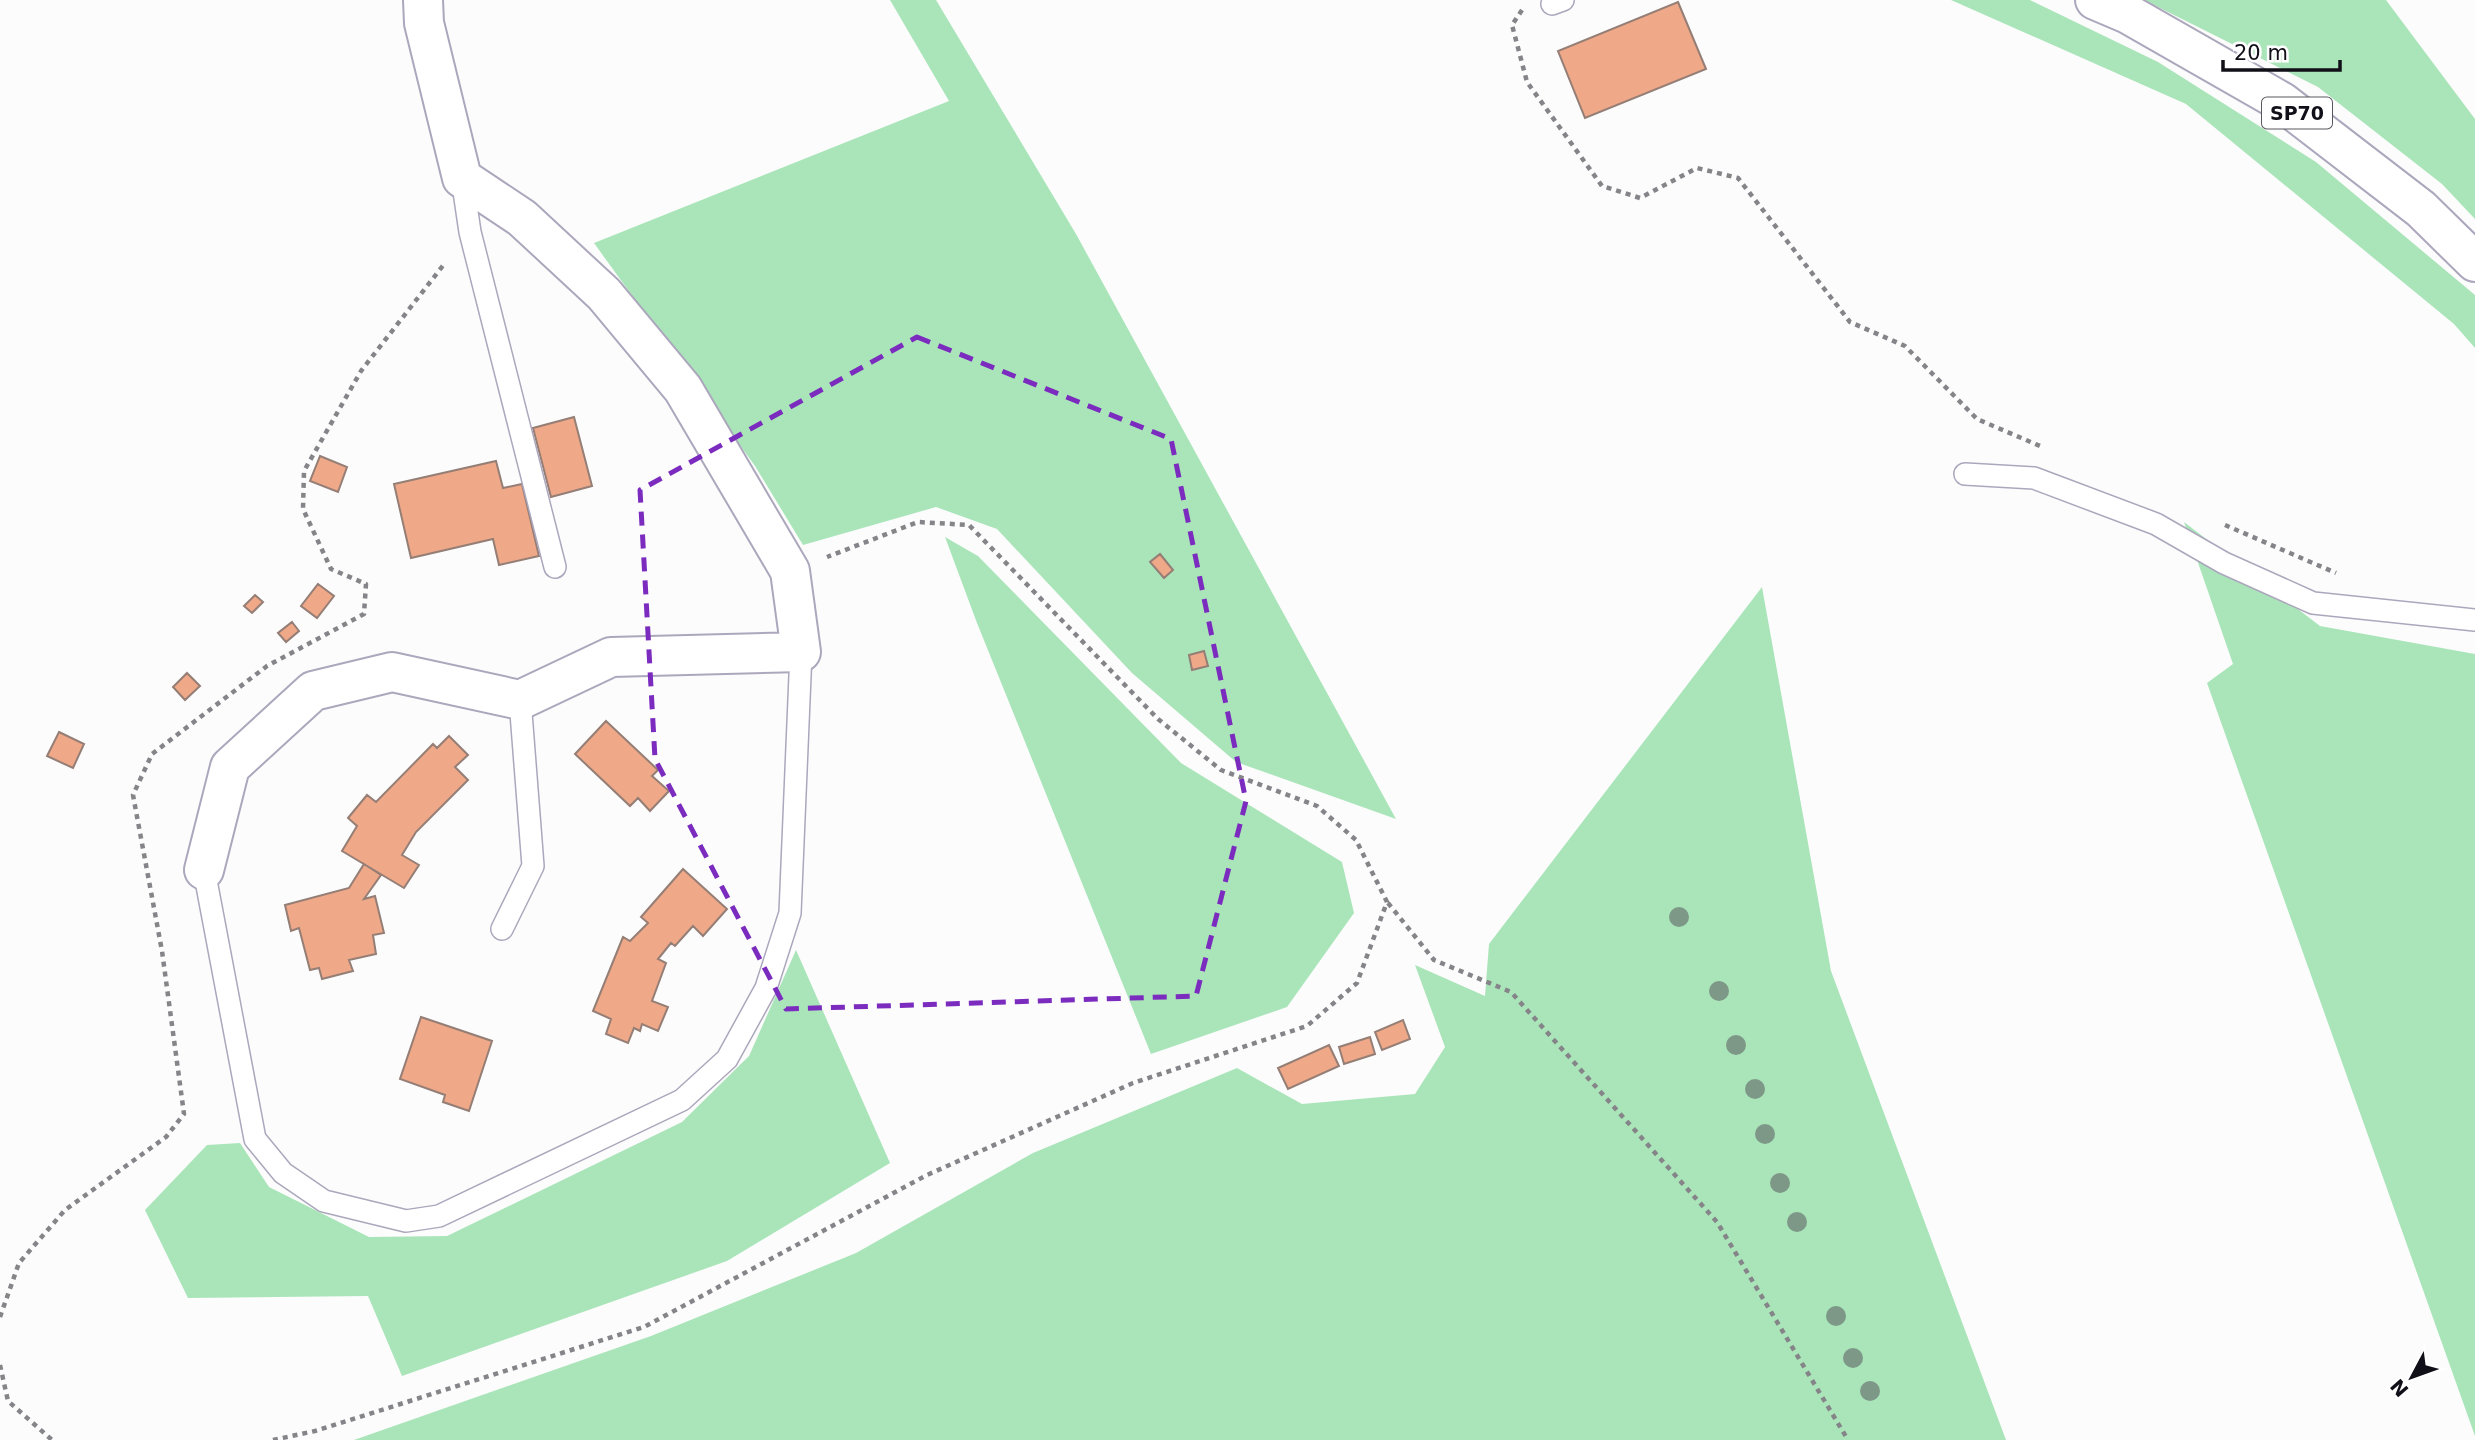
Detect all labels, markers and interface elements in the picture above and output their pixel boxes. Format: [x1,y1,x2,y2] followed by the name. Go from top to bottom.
[2223,28,2340,72] scale bar
[2234,41,2288,65] text: 20 m
[2262,97,2332,128] road number: SP70
[2377,1342,2447,1412] north arrow
[2386,1375,2413,1401] text: N

